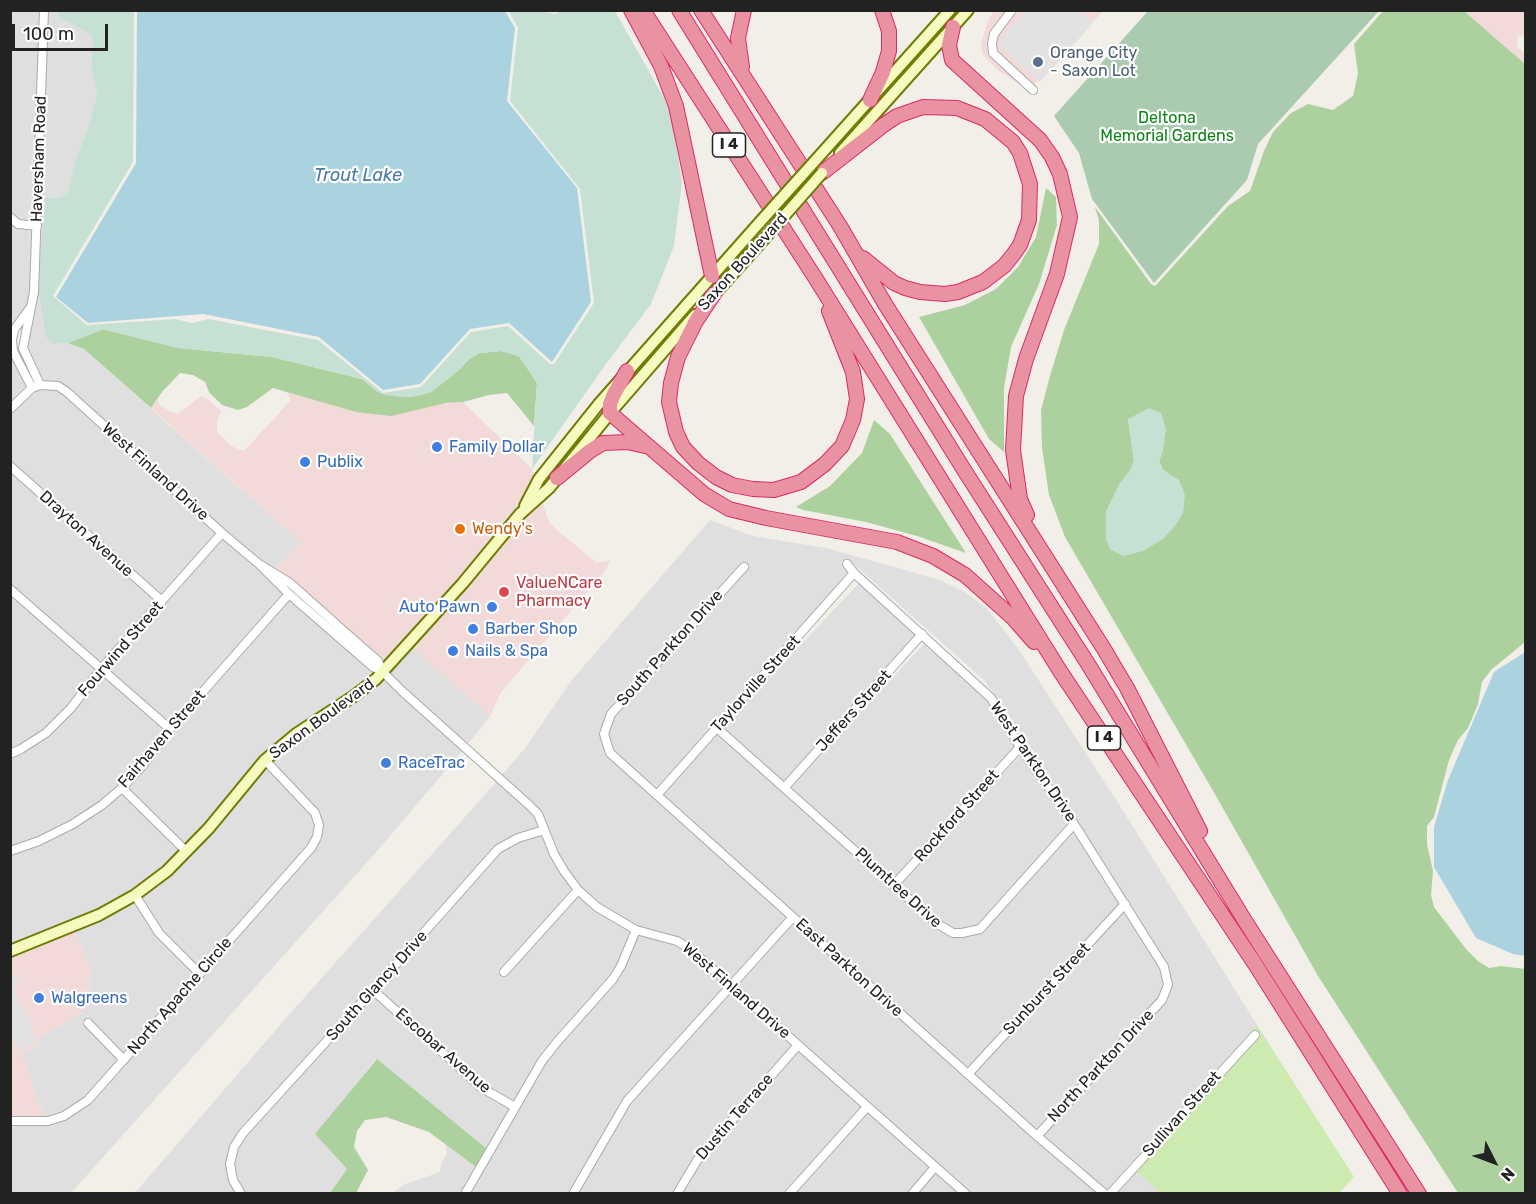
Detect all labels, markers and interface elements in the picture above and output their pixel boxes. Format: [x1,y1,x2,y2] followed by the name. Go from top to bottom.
[15,12,111,50] scale bar
[23,23,74,45] text: 100 m
[1050,43,1137,81] place label: Orange City - Saxon Lot
[1031,55,1045,69] marker: Orange City - Saxon Lot
[27,95,51,223] street label: Haversham Road
[1100,108,1234,146] park label: Deltona Memorial Gardens
[712,133,746,157] road number: I 4
[314,165,402,187] water label: Trout Lake
[694,209,792,315] street label: Saxon Boulevard
[98,419,212,525] street label: West Finland Drive
[449,437,544,457] place label: Family Dollar
[430,440,444,454] marker: Family Dollar
[317,452,363,472] place label: Publix
[298,455,312,469] marker: Publix
[35,487,137,581] street label: Drayton Avenue
[472,519,533,539] place label: Wendy's
[453,522,467,536] marker: Wendy's
[516,573,602,611] place label: ValueNCare Pharmacy
[497,585,511,599] marker: ValueNCare Pharmacy
[613,586,727,710] street label: South Parkton Drive
[74,597,168,701] street label: Fourwind Street
[399,597,480,617] place label: Auto Pawn
[485,600,499,614] marker: Auto Pawn
[485,619,577,639] place label: Barber Shop
[466,622,480,636] marker: Barber Shop
[707,631,805,737] street label: Taylorville Street
[465,641,548,661] place label: Nails & Spa
[446,644,460,658] marker: Nails & Spa
[812,666,896,756] street label: Jeffers Street
[266,675,378,763] street label: Saxon Boulevard
[114,686,210,792] street label: Fairhaven Street
[986,698,1080,826] street label: West Parkton Drive
[1088,726,1120,750] road number: I 4
[398,753,465,773] place label: RaceTrac
[379,756,393,770] marker: RaceTrac
[911,766,1003,866] street label: Rockford Street
[851,844,945,932] street label: Plumtree Drive
[791,915,907,1021] street label: East Parkton Drive
[322,927,432,1045] street label: South Glancy Drive
[124,933,236,1059] street label: North Apache Circle
[678,939,794,1043] street label: West Finland Drive
[999,939,1095,1039] street label: Sunburst Street
[51,988,127,1008] place label: Walgreens
[32,991,46,1005] marker: Walgreens
[391,1004,495,1098] street label: Escobar Avenue
[1044,1006,1158,1126] street label: North Parkton Drive
[1139,1067,1225,1161] street label: Sullivan Street
[692,1070,778,1164] street label: Dustin Terrace
[1464,1132,1524,1192] north arrow
[1497,1164,1519,1185] text: N

